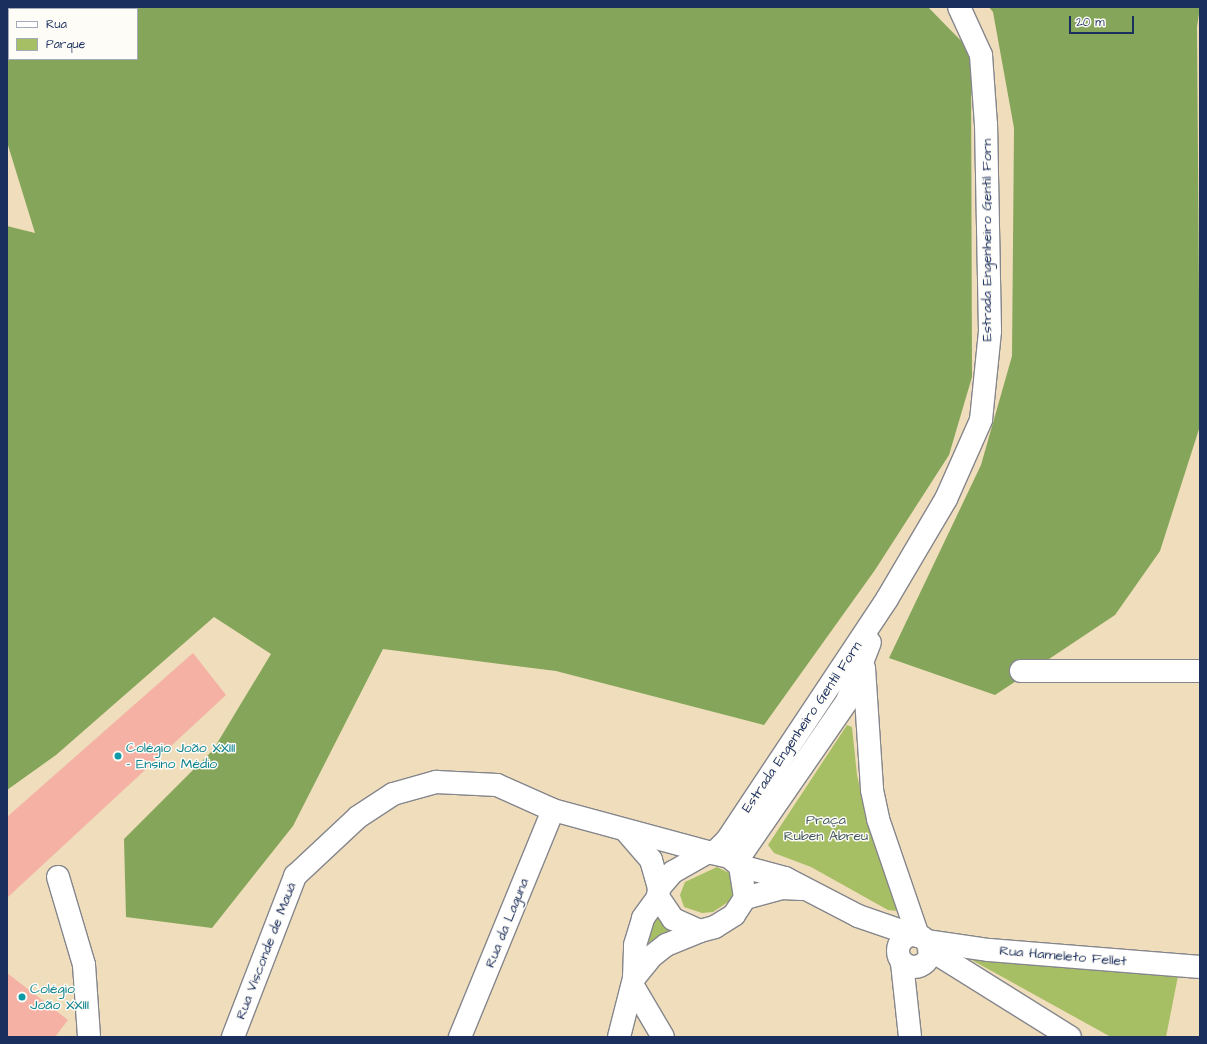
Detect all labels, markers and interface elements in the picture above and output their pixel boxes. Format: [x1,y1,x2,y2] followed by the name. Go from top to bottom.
[8,8,138,60] legend
[1071,8,1136,34] scale bar
[1076,14,1105,31] text: 20 m
[46,16,67,33] text: Rua
[46,36,85,53] text: Parque
[979,139,995,341] street label: Estrada Engenheiro Gentil Forn
[738,638,866,816] street label: Estrada Engenheiro Gentil Forn
[126,740,235,772] place label: Colégio João XXIII - Ensino Médio
[113,751,123,761] marker: Colégio João XXIII - Ensino Médio
[784,812,868,844] park label: Praça Ruben Abreu
[481,876,533,970] street label: Rua da Laguna
[232,880,300,1022] street label: Rua Visconde de Mauá
[999,942,1127,970] street label: Rua Hameleto Fellet
[30,981,89,1014] place label: Colégio João XXIII
[17,992,27,1002] marker: Colégio João XXIII

